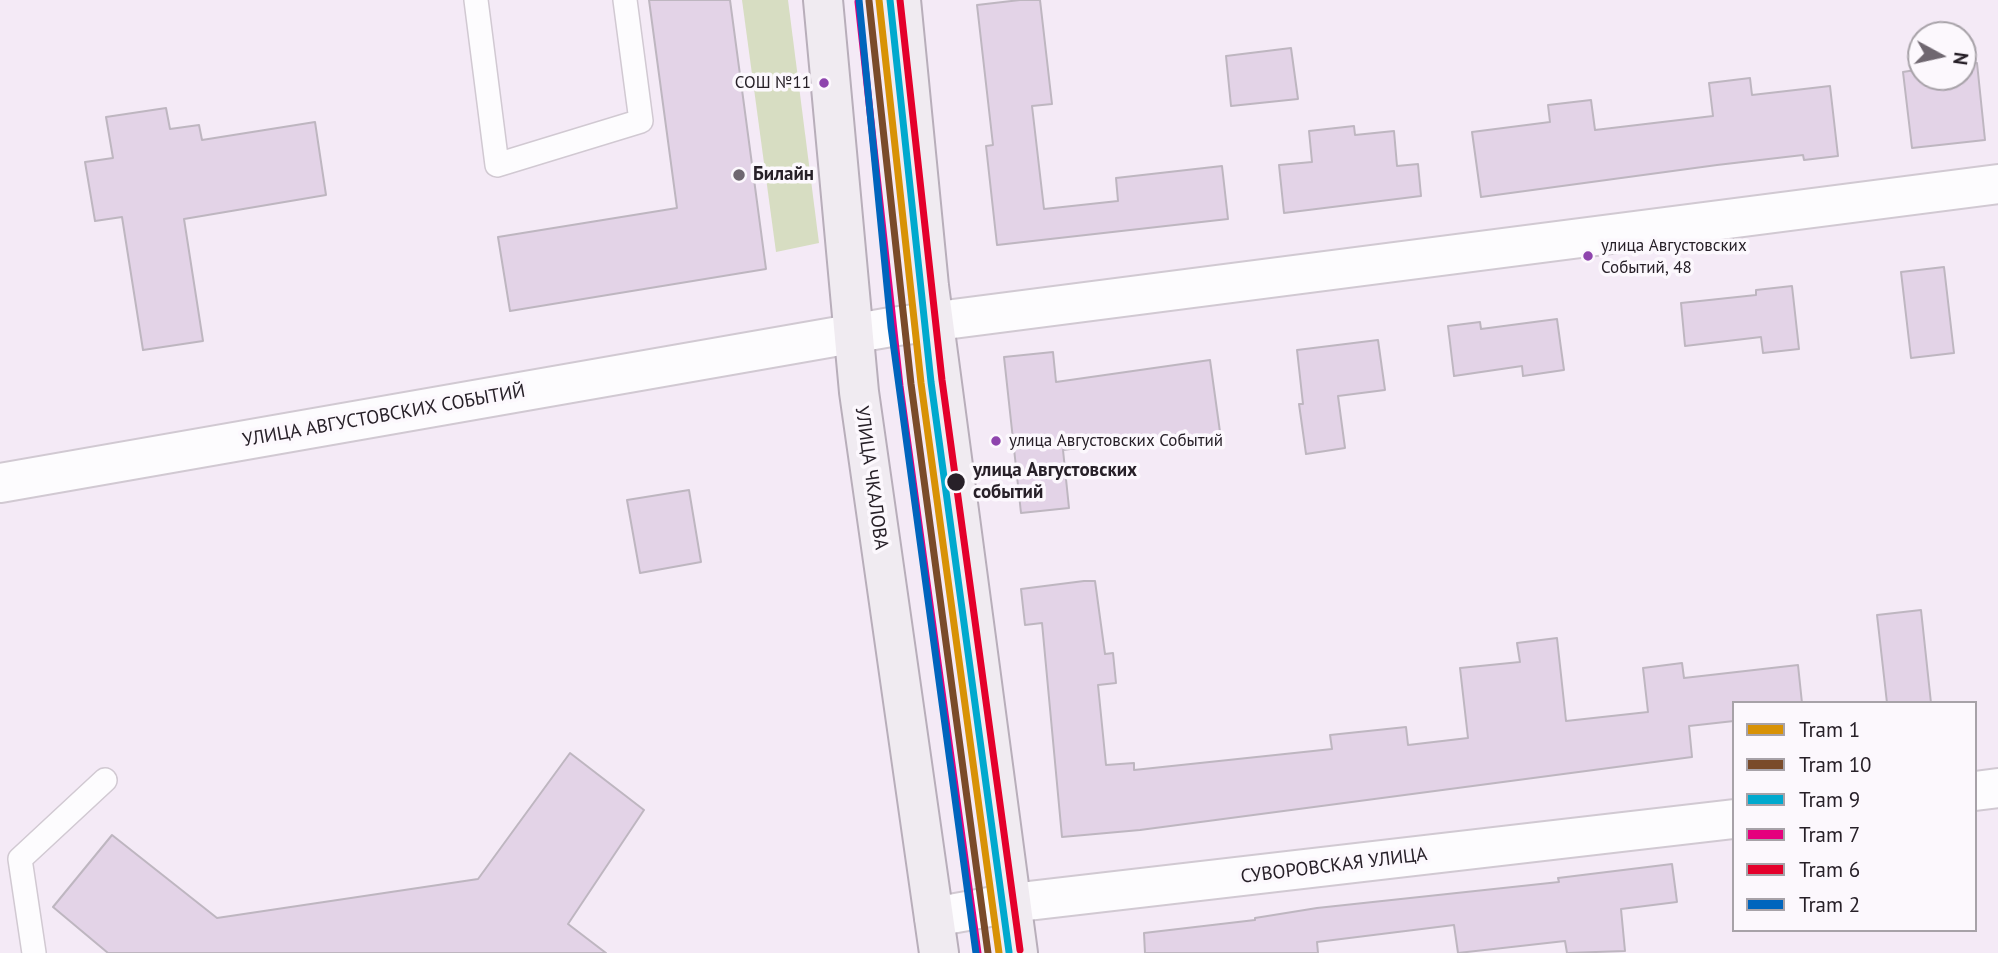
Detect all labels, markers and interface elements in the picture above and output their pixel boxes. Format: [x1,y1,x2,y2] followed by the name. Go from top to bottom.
[1907,21,1977,91] north arrow
[1948,51,1974,66] text: N
[735,73,811,93] place label: СОШ №11
[817,76,831,90] marker: СОШ №11
[753,164,814,186] place label: Билайн
[731,167,747,183] marker: Билайн
[1601,236,1747,276] place label: улица Августовских Событий, 48
[1581,249,1595,263] marker: улица Августовских Событий, 48
[241,380,527,452] street label: УЛИЦА АВГУСТОВСКИХ СОБЫТИЙ
[850,405,892,551] street label: УЛИЦА ЧКАЛОВА
[1009,431,1223,451] place label: улица Августовских Событий
[989,434,1003,448] marker: улица Августовских Событий
[973,460,1137,504] place label: улица Августовских событий
[945,471,967,493] marker: улица Августовских событий
[1732,701,1977,932] legend
[1799,716,1860,743] text: Tram 1
[1799,751,1872,778] text: Tram 10
[1799,786,1860,813] text: Tram 9
[1799,821,1860,848] text: Tram 7
[1239,843,1429,889] street label: СУВОРОВСКАЯ УЛИЦА
[1799,856,1860,883] text: Tram 6
[1799,891,1860,918] text: Tram 2

